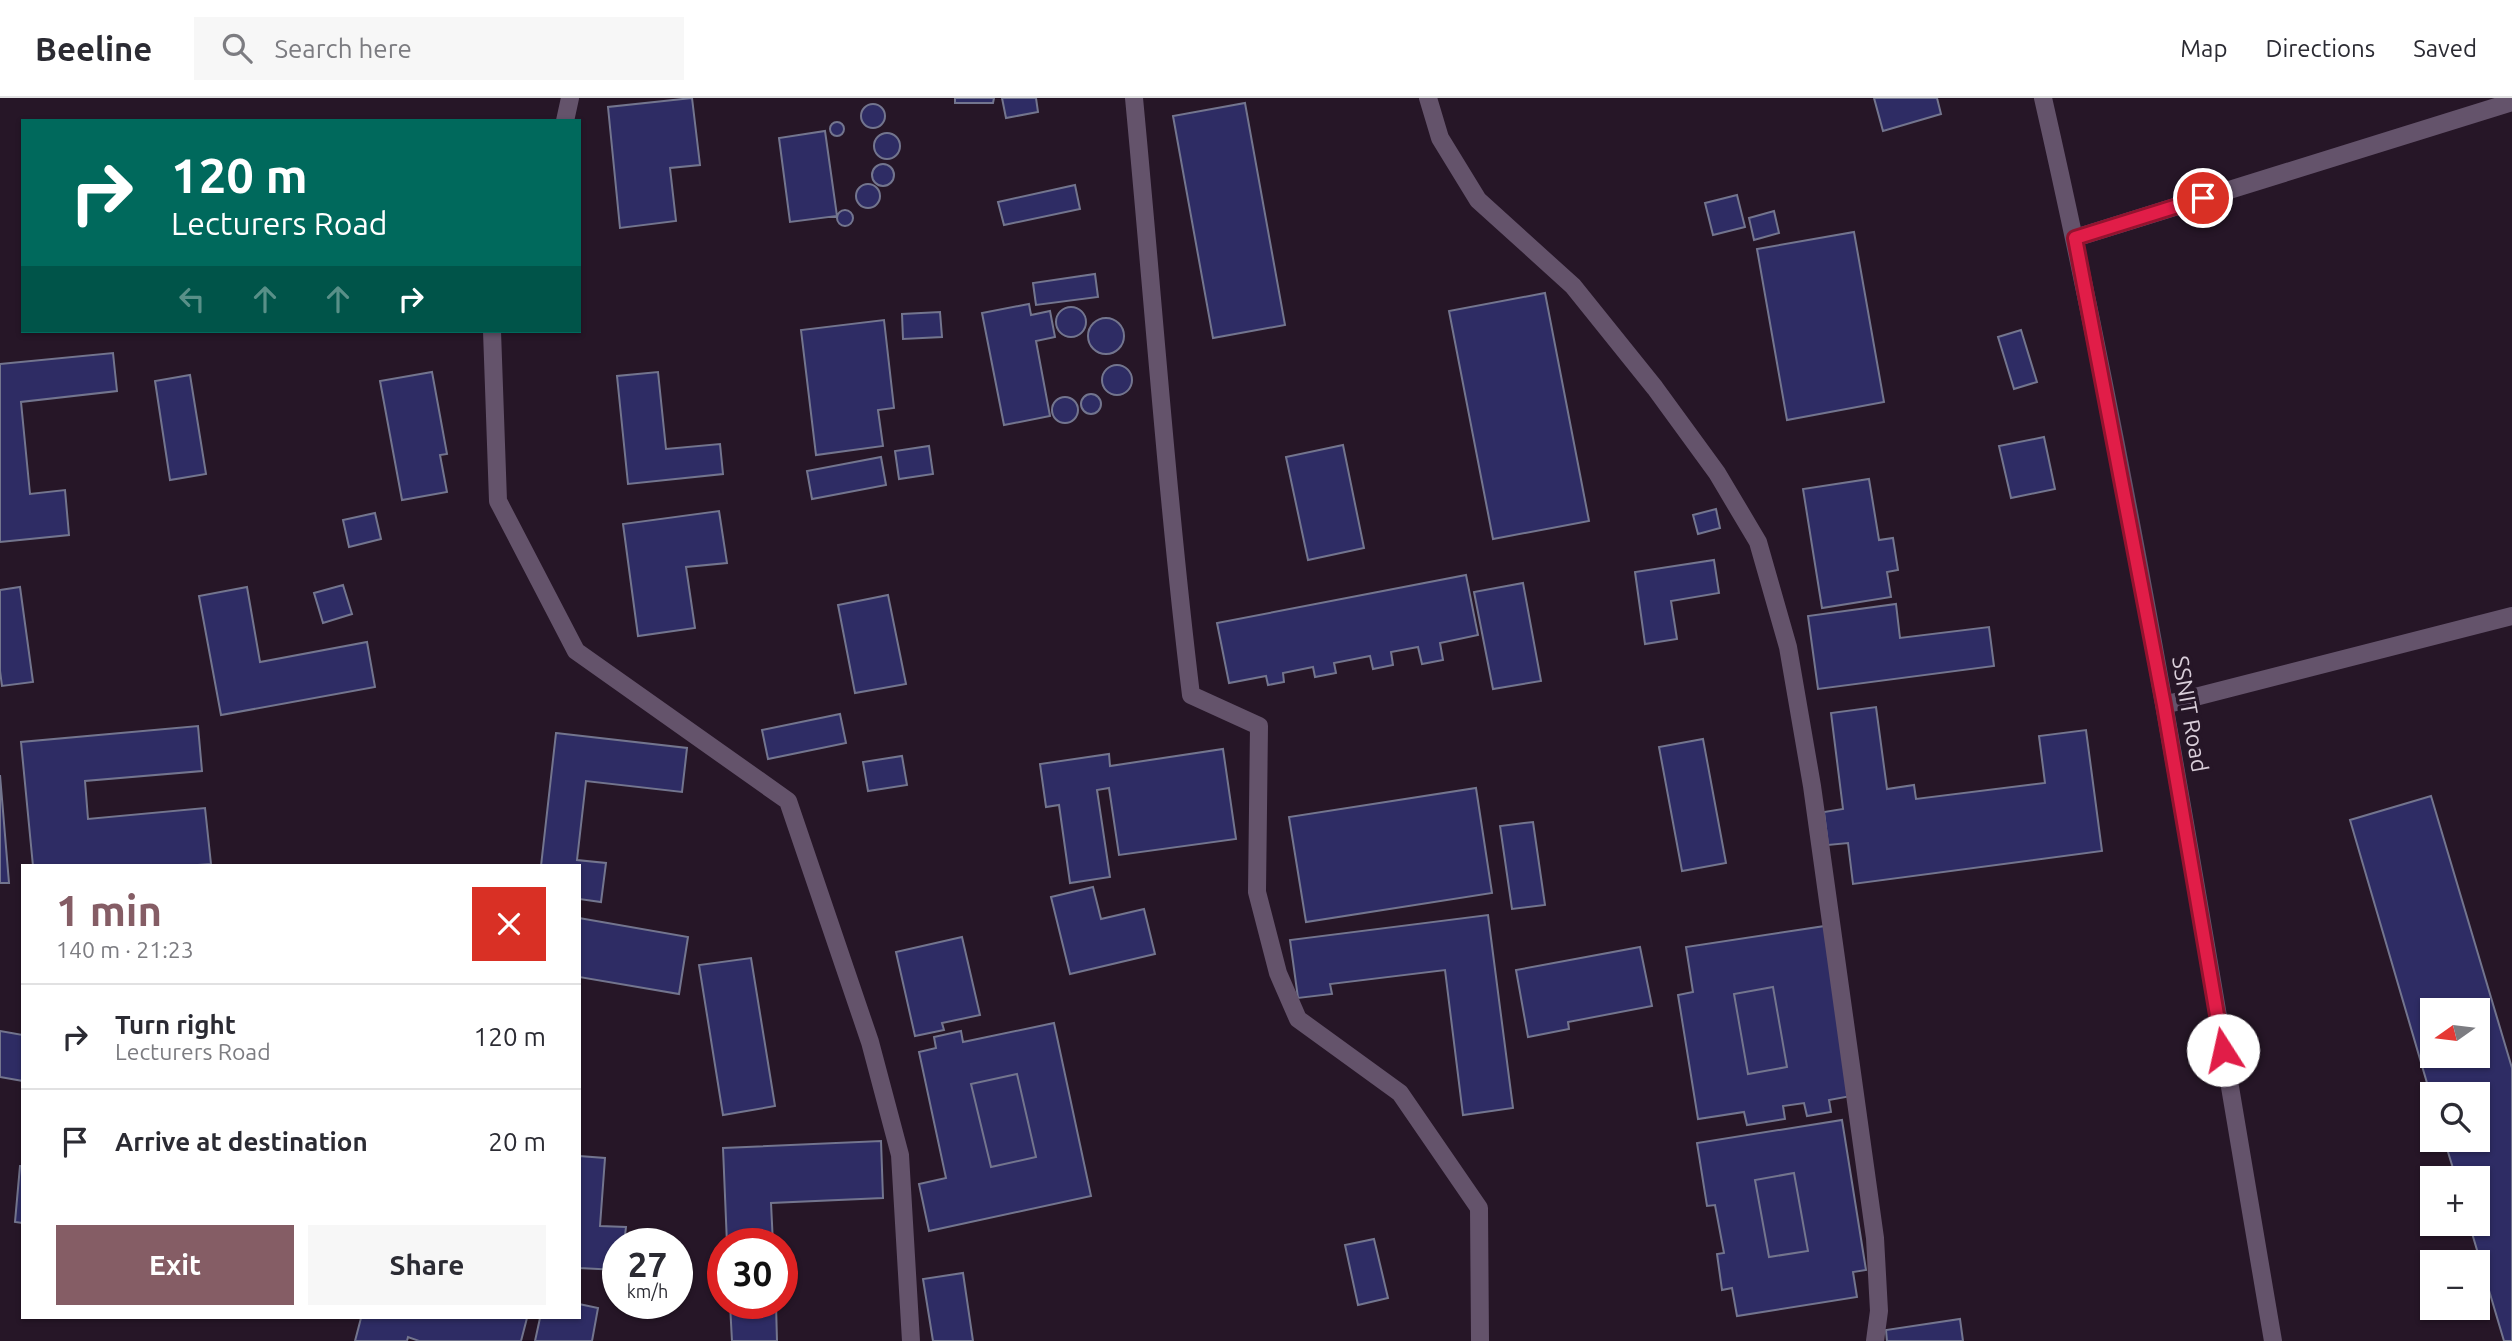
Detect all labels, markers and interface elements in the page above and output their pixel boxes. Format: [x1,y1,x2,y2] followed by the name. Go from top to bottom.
[194,17,684,80] search box
[218,29,256,67] icon: search
[35,30,152,67] text: Beeline
[274,34,412,63] text: Search here
[2180,35,2227,62] text: Map
[2265,35,2375,62] text: Directions
[2413,35,2477,62] text: Saved
[56,147,147,238] icon: right
[171,147,308,202] text: 120 m
[2173,168,2233,228] pin
[2184,179,2222,217] icon: arrive
[171,205,388,241] text: Lecturers Road
[173,280,211,318] icon: left
[246,280,284,318] icon: ahead
[319,280,357,318] icon: ahead
[392,280,430,318] icon: right
[2168,654,2213,774] street label: SSNIT Road
[56,887,162,934] text: 1 min
[472,887,546,961] button: close
[56,937,194,962] text: 140 m · 21:23
[2420,998,2490,1068] north arrow
[2420,998,2490,1320] map controls
[115,1010,236,1039] text: Turn right
[2186,1013,2260,1087] position arrow
[56,1018,94,1056] icon: right
[474,1022,546,1051] text: 120 m
[115,1039,271,1064] text: Lecturers Road
[2420,1082,2490,1152] button: search
[56,1123,94,1161] icon: arrive
[115,1127,368,1156] text: Arrive at destination
[488,1127,546,1156] text: 20 m
[2420,1166,2490,1236] button: +
[56,1225,294,1305] button: Exit
[308,1225,546,1305] button: Share
[707,1228,798,1319] speed limit sign: 30
[628,1244,667,1284] text: 27
[2420,1250,2490,1320] button: −
[627,1281,668,1301] text: km/h

